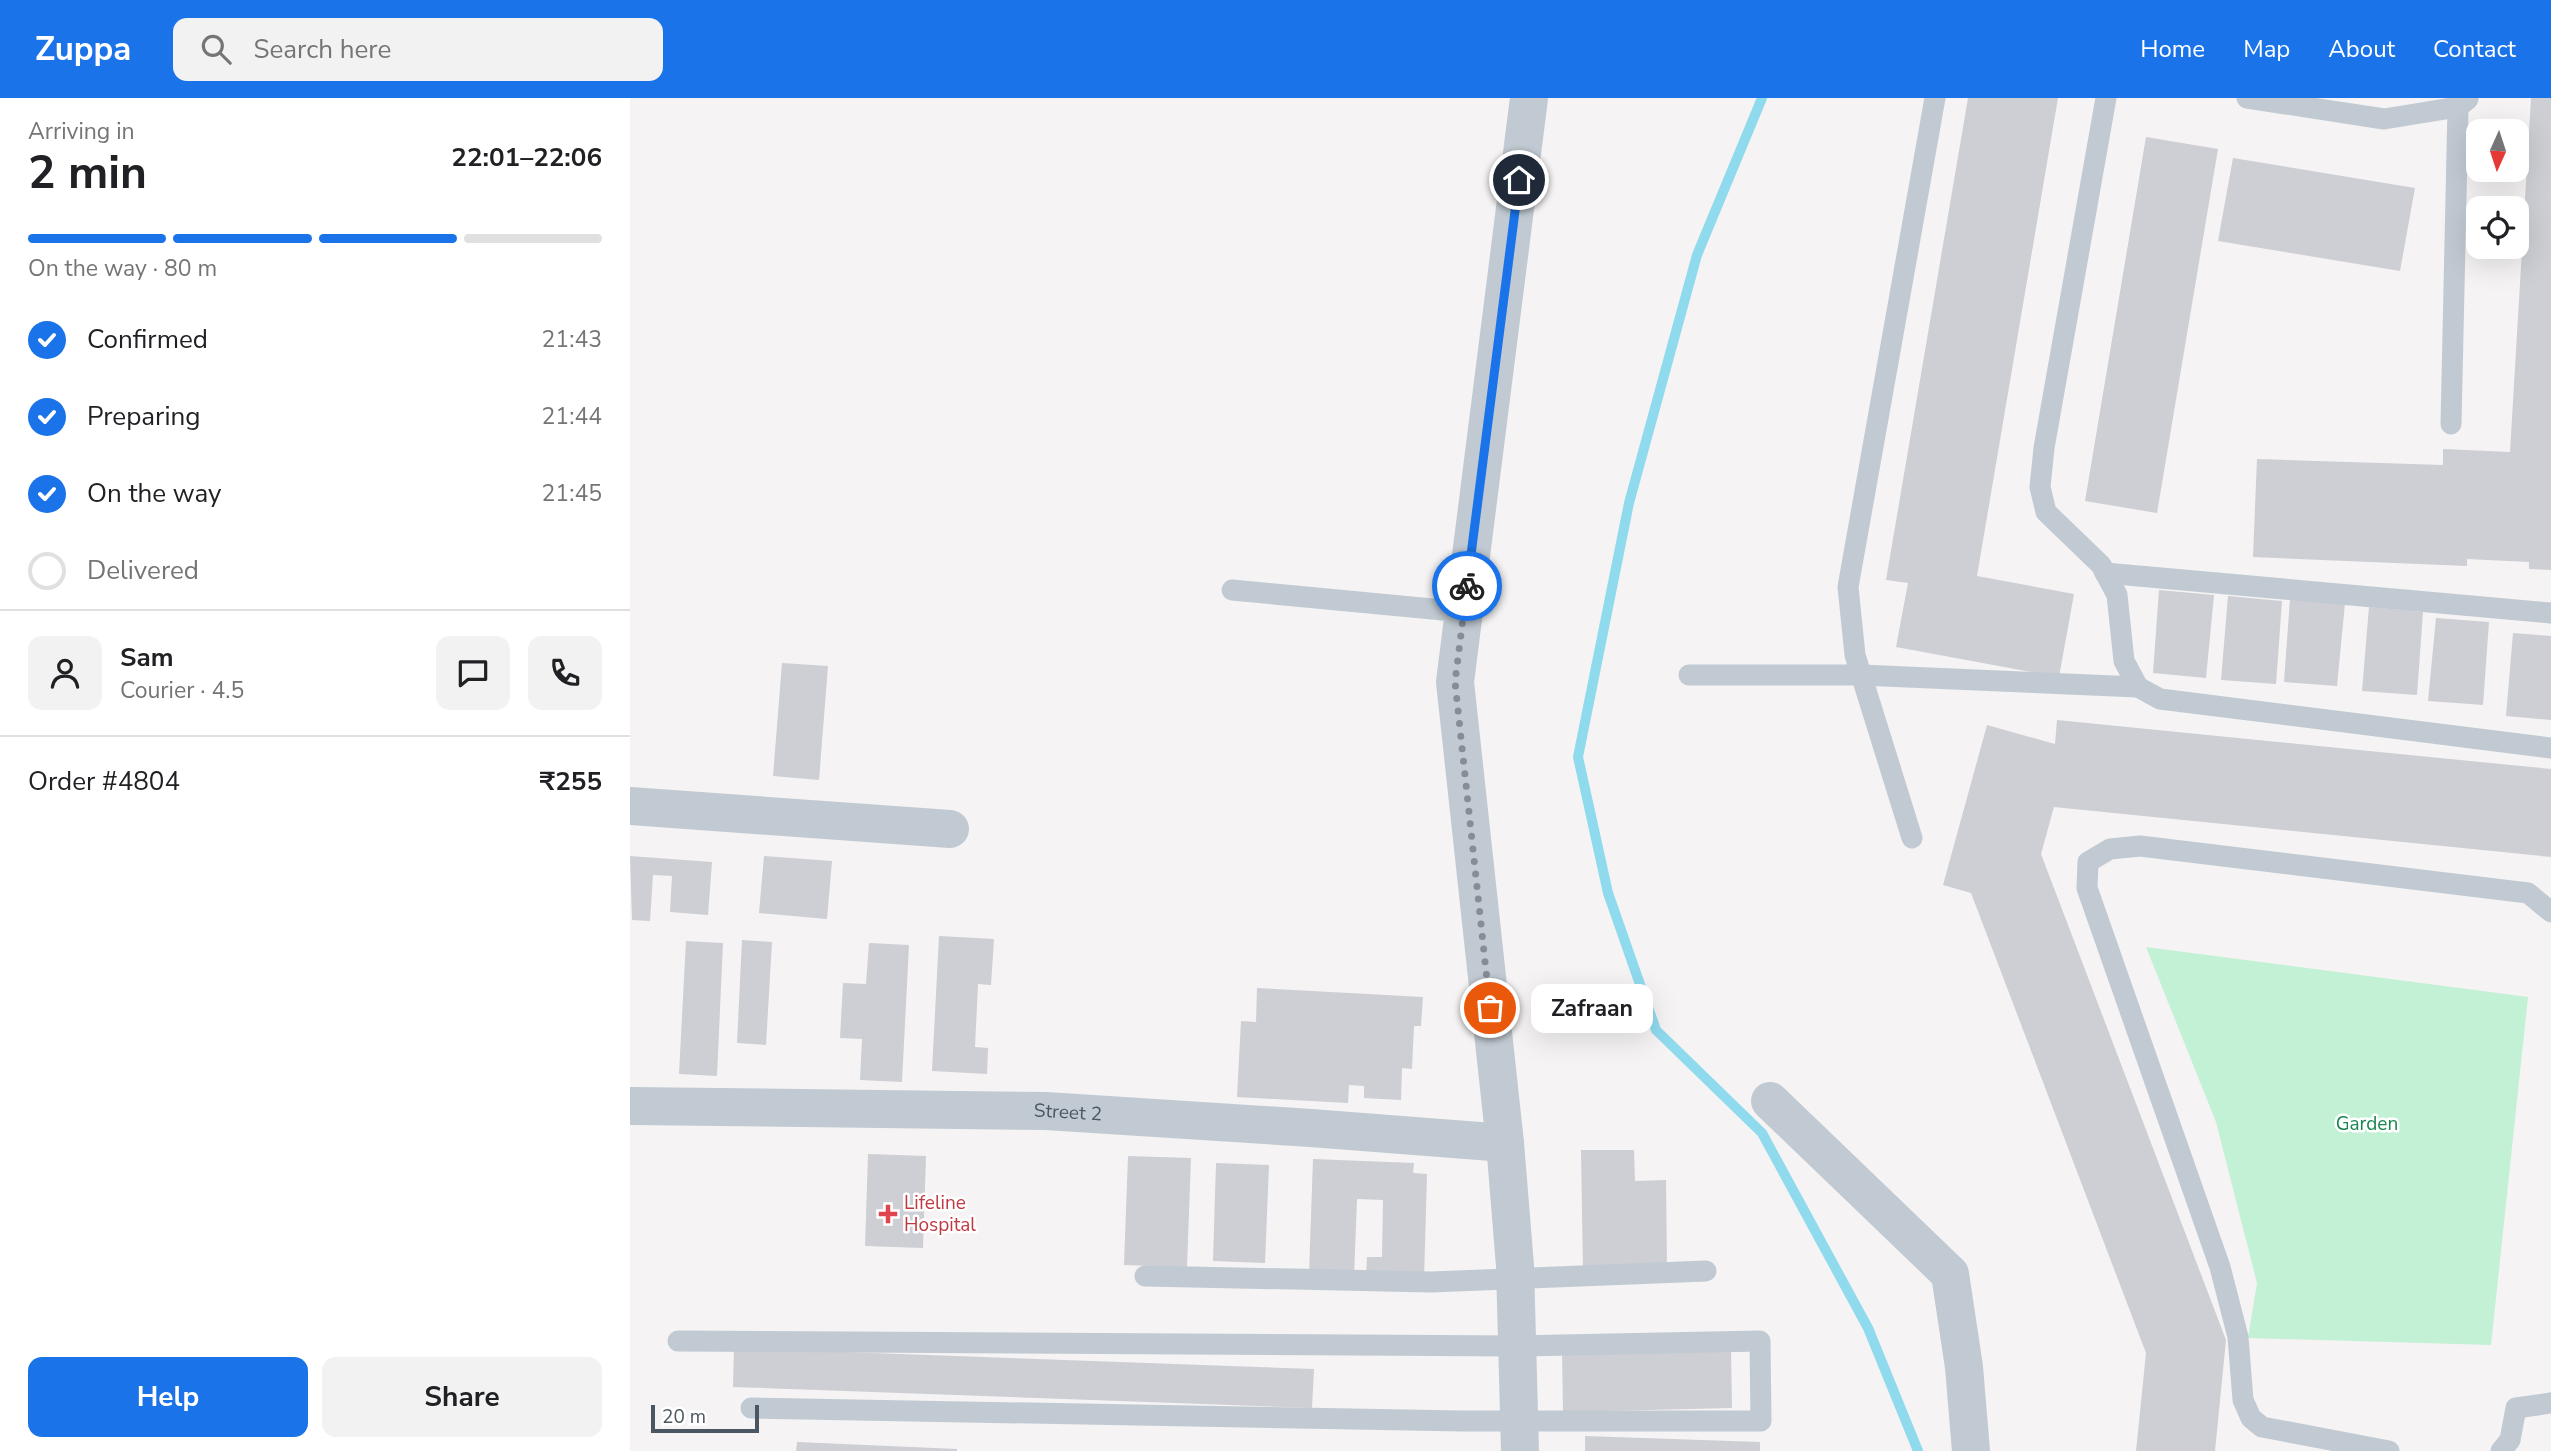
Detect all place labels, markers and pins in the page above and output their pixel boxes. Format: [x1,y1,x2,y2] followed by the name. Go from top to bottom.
[1489,150,1549,210] pin
[1460,978,1520,1038] pin
[1532,984,1654,1032] callout: Zafraan
[904,1190,976,1238] place label: Lifeline Hospital
[878,1204,898,1224] marker: Lifeline Hospital

